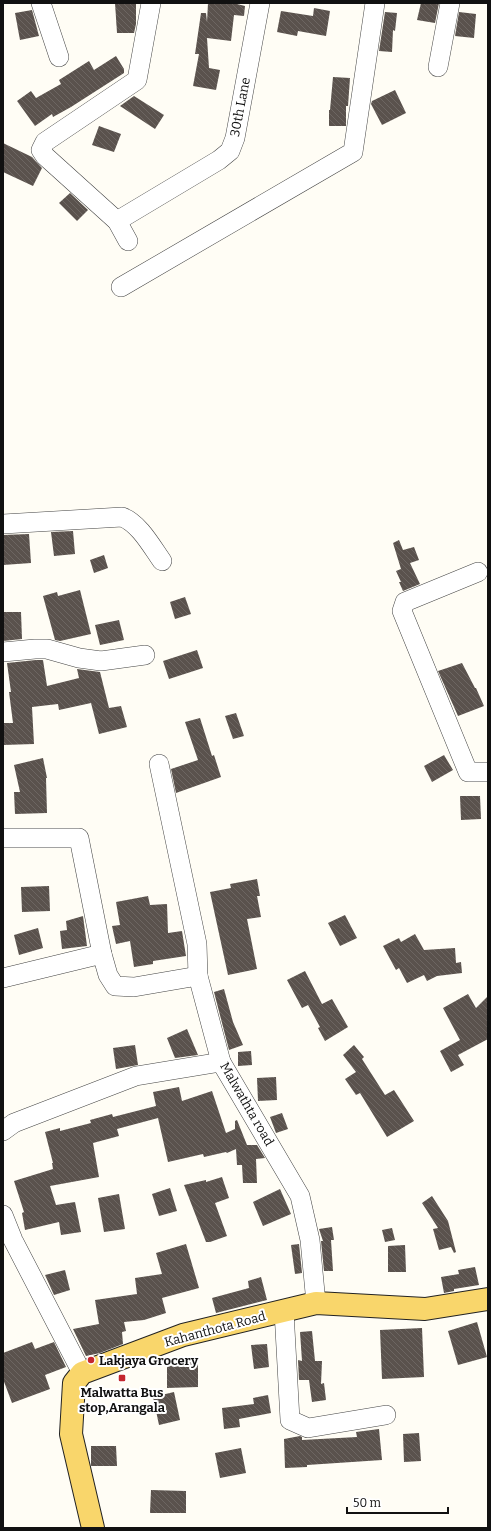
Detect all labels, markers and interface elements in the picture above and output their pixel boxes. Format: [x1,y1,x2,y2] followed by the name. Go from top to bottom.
[227,76,253,138] street label: 30th Lane
[217,1060,277,1149] street label: Malwathta road
[163,1308,268,1350] street label: Kahanthota Road
[99,1353,199,1369] place label: Lakjaya Grocery
[86,1355,96,1365] marker: Lakjaya Grocery
[117,1373,127,1383] marker: Malwatta Bus stop,Arangala
[79,1385,166,1415] place label: Malwatta Bus stop,Arangala
[347,1489,448,1515] scale bar
[353,1496,382,1510] text: 50 m

